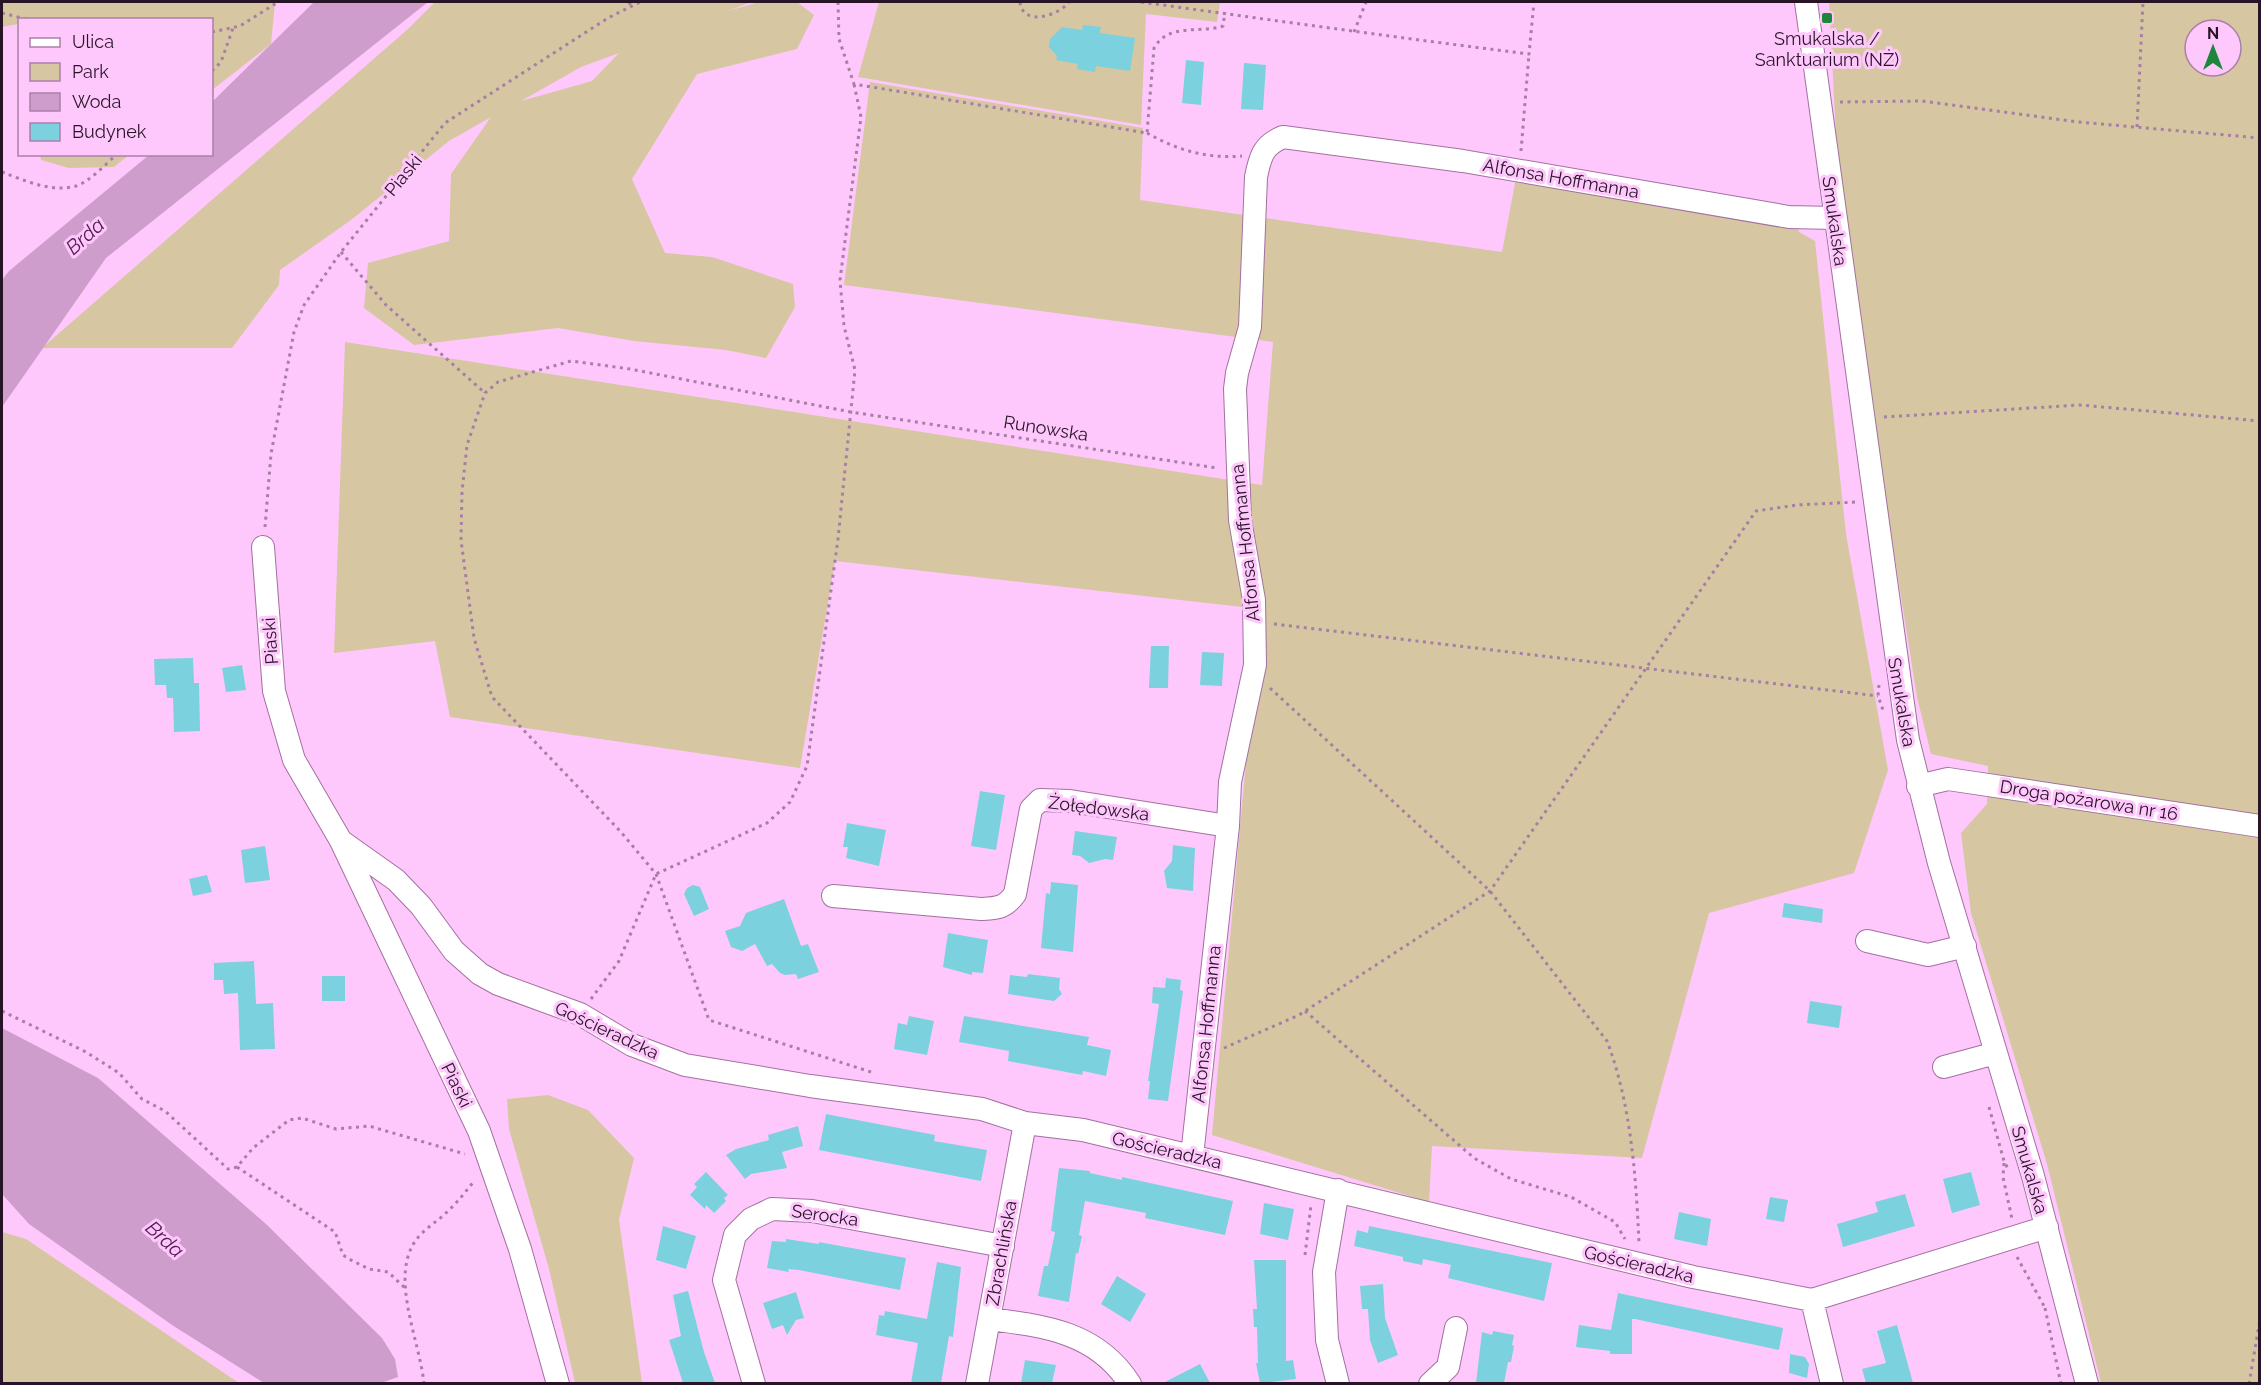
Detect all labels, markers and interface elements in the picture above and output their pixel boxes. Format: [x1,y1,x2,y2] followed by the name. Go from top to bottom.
[1820,11,1834,25] marker: Smukalska / Sanktuarium (NŻ)
[18,18,213,156] legend
[2183,18,2243,78] north arrow
[2207,24,2219,43] text: N
[1755,28,1899,70] place label: Smukalska / Sanktuarium (NŻ)
[72,31,114,52] text: Ulica
[72,61,109,82] text: Park
[72,91,121,112] text: Woda
[72,121,147,142] text: Budynek
[380,150,426,200] street label: Piaski
[1481,154,1641,202] street label: Alfonsa Hoffmanna
[1818,175,1852,267] street label: Smukalska
[61,213,109,259] water label: Brda
[1002,411,1090,445] street label: Runowska
[1226,463,1264,623] street label: Alfonsa Hoffmanna
[258,617,282,665] street label: Piaski
[1884,656,1920,748] street label: Smukalska
[1998,776,2180,824] street label: Droga pożarowa nr 16
[1047,791,1151,825] street label: Żołędowska
[1187,944,1225,1104] street label: Alfonsa Hoffmanna
[552,997,662,1063] street label: Gościeradzka
[437,1059,477,1111] street label: Piaski
[2007,1124,2053,1216] street label: Smukalska
[1110,1127,1224,1173] street label: Gościeradzka
[981,1199,1021,1307] street label: Zbrachlińska
[790,1200,860,1230] street label: Serocka
[141,1216,189,1262] water label: Brda
[1582,1241,1696,1287] street label: Gościeradzka

